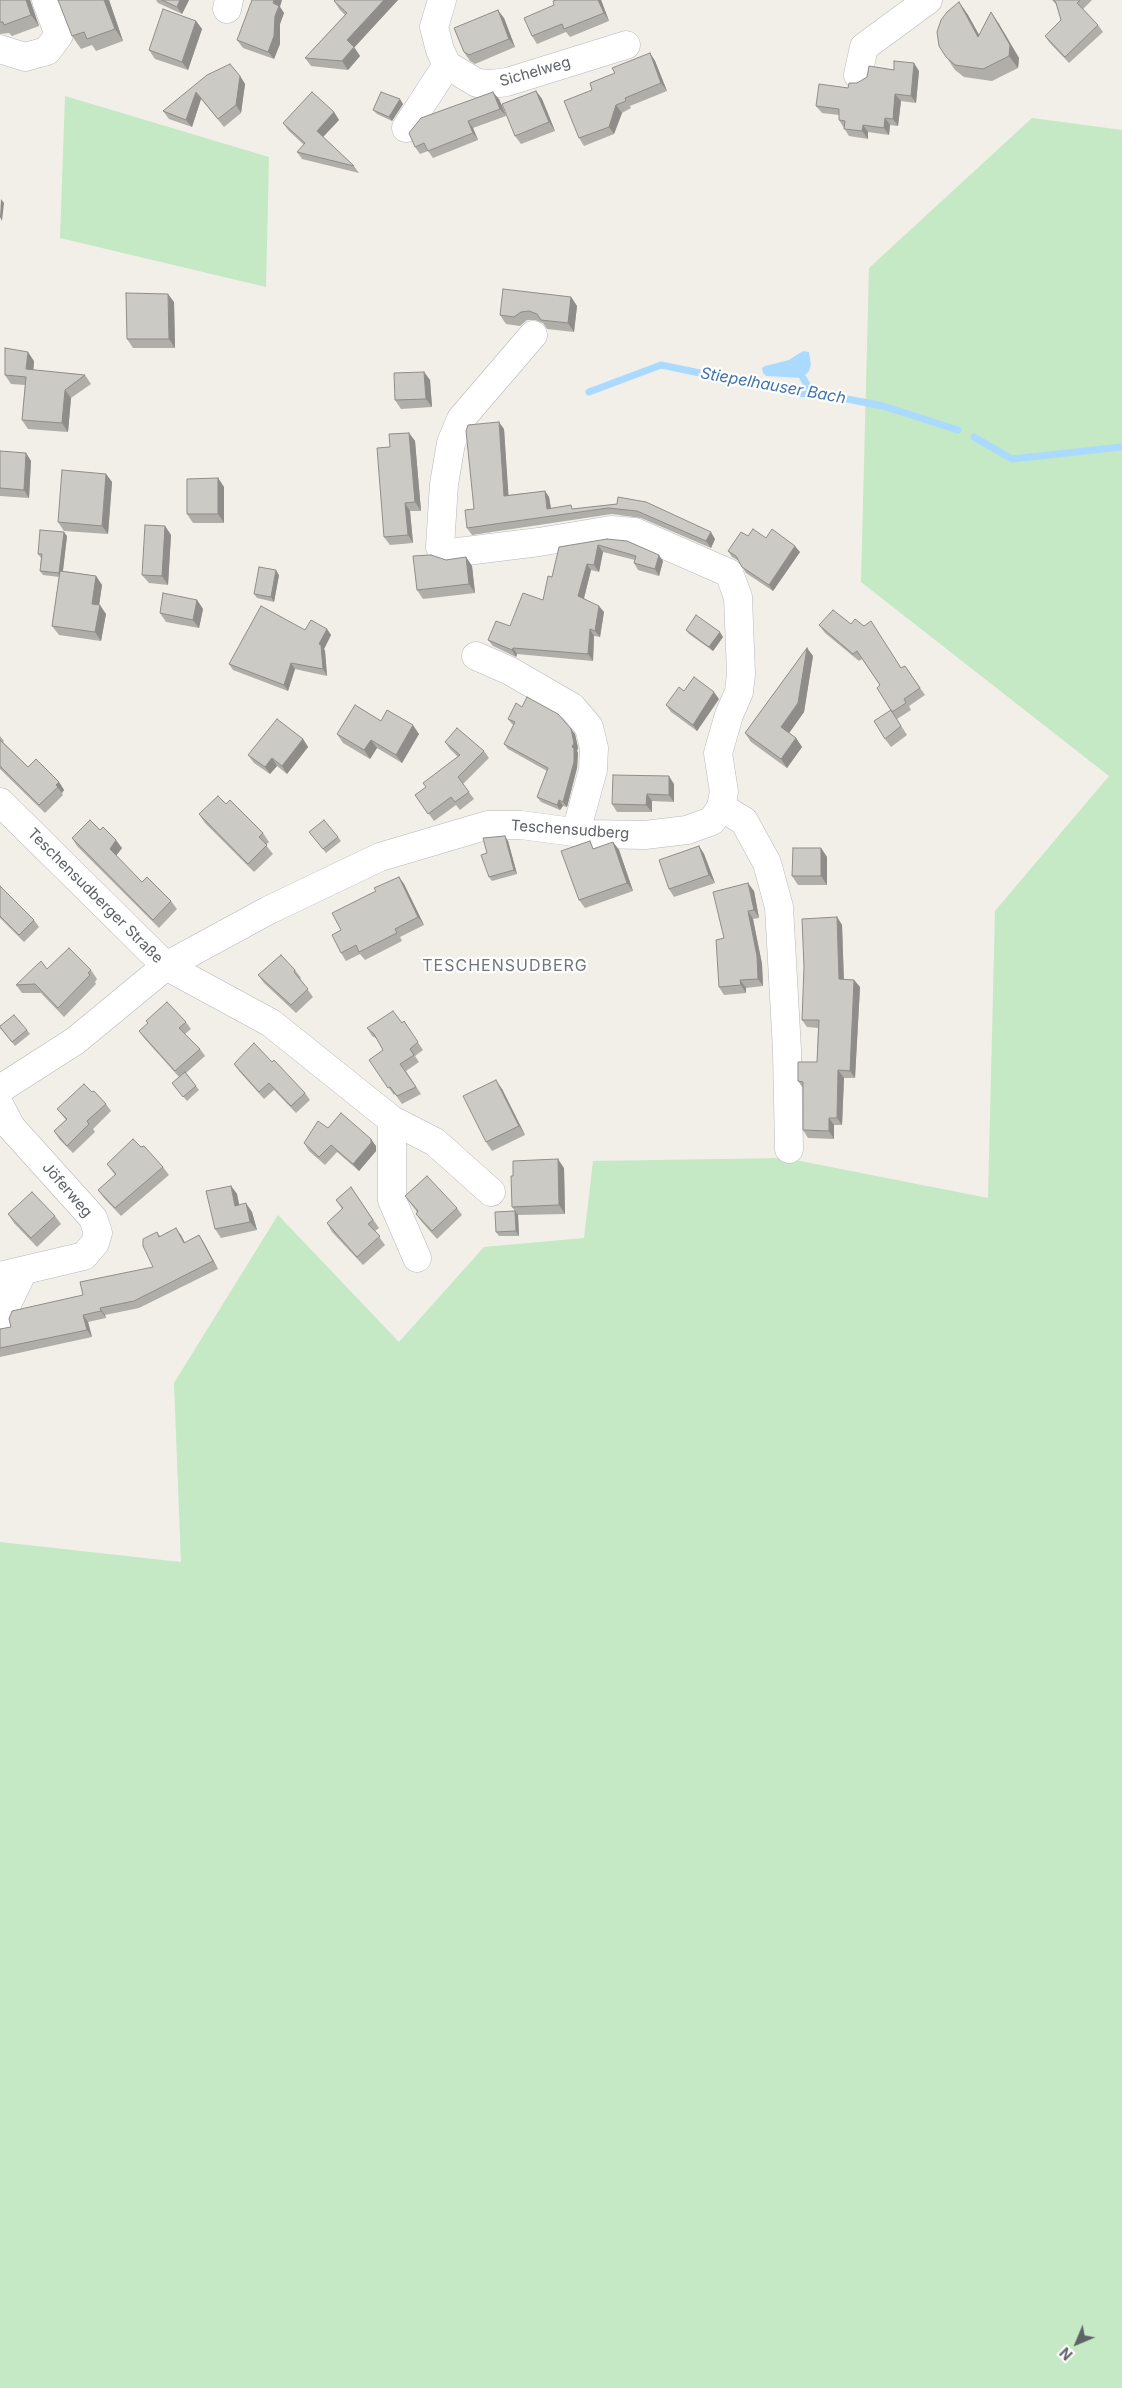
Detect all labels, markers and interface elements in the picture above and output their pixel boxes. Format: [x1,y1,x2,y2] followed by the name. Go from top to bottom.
[497,53,573,91] street label: Sichelweg
[699,364,847,408] water label: Stiepelhauser Bach
[510,817,630,843] street label: Teschensudberg
[24,825,166,967] street label: Teschensudberger Straße
[420,956,590,976] district label: TESCHENSUDBERG
[38,1159,96,1221] street label: Jöferweg
[1052,2318,1102,2368] north arrow
[1056,2344,1076,2364] text: N

